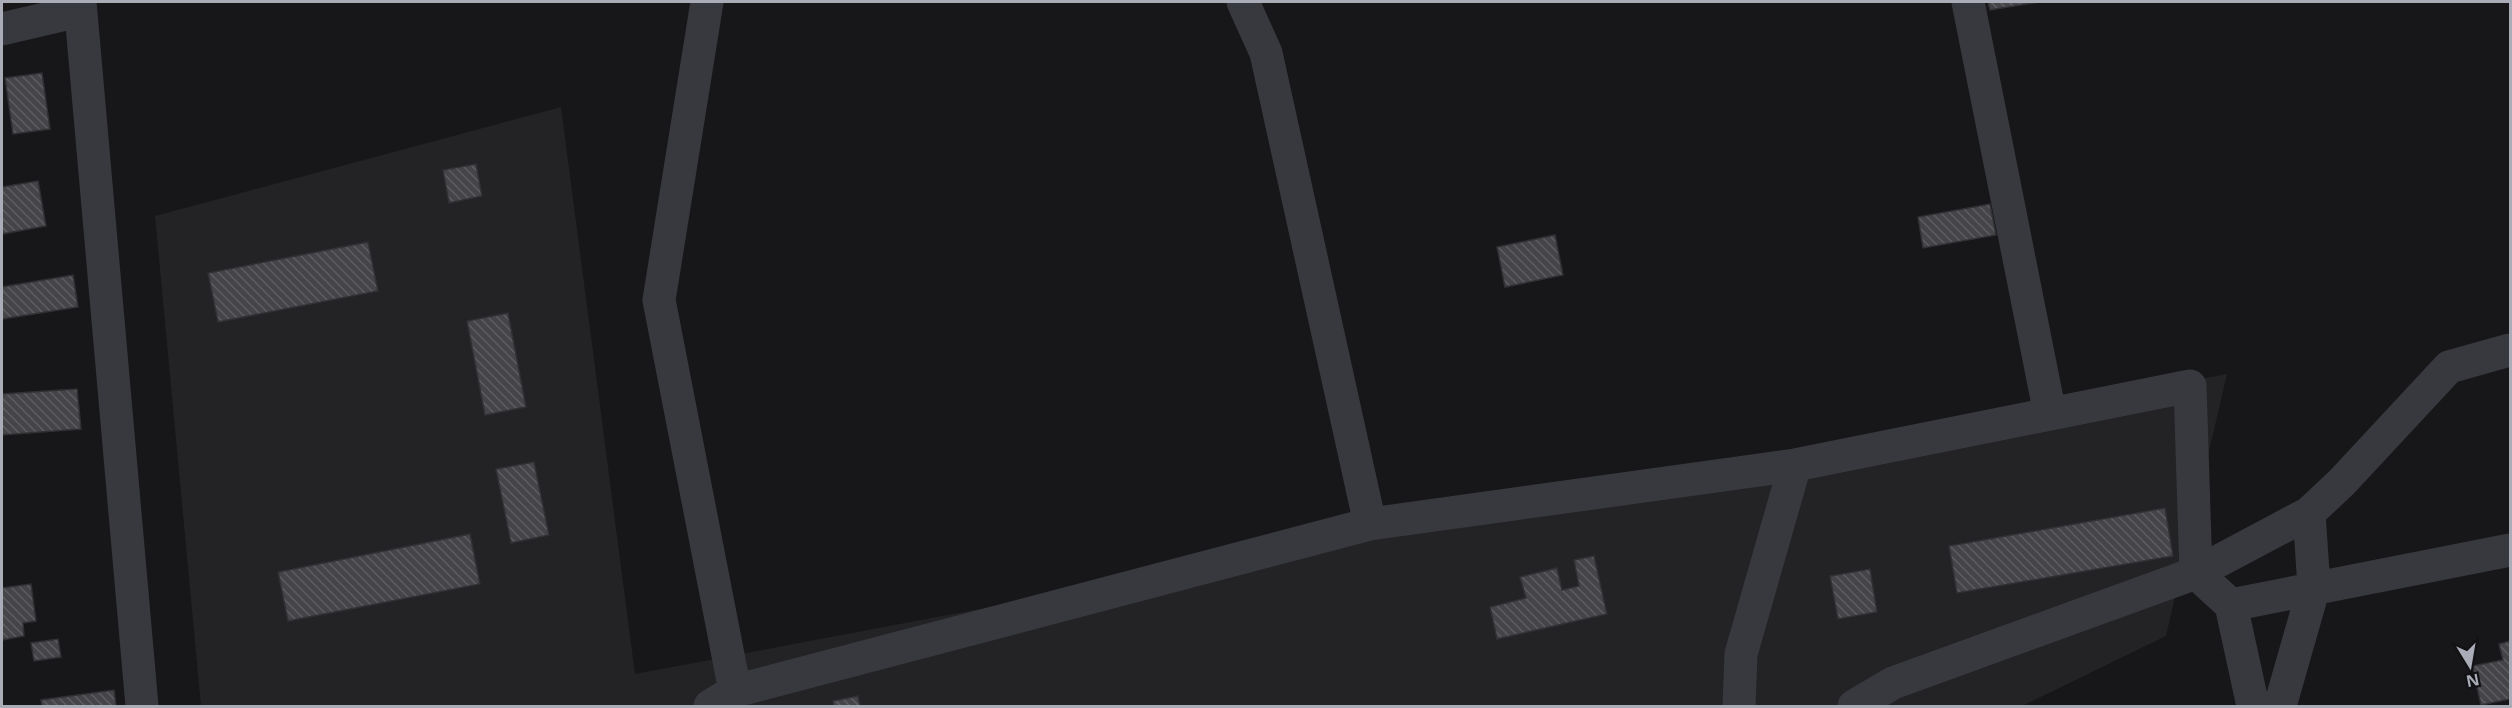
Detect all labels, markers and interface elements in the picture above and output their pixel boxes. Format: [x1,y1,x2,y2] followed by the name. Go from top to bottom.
[2440,636,2500,696] north arrow
[2464,669,2481,693] text: N

